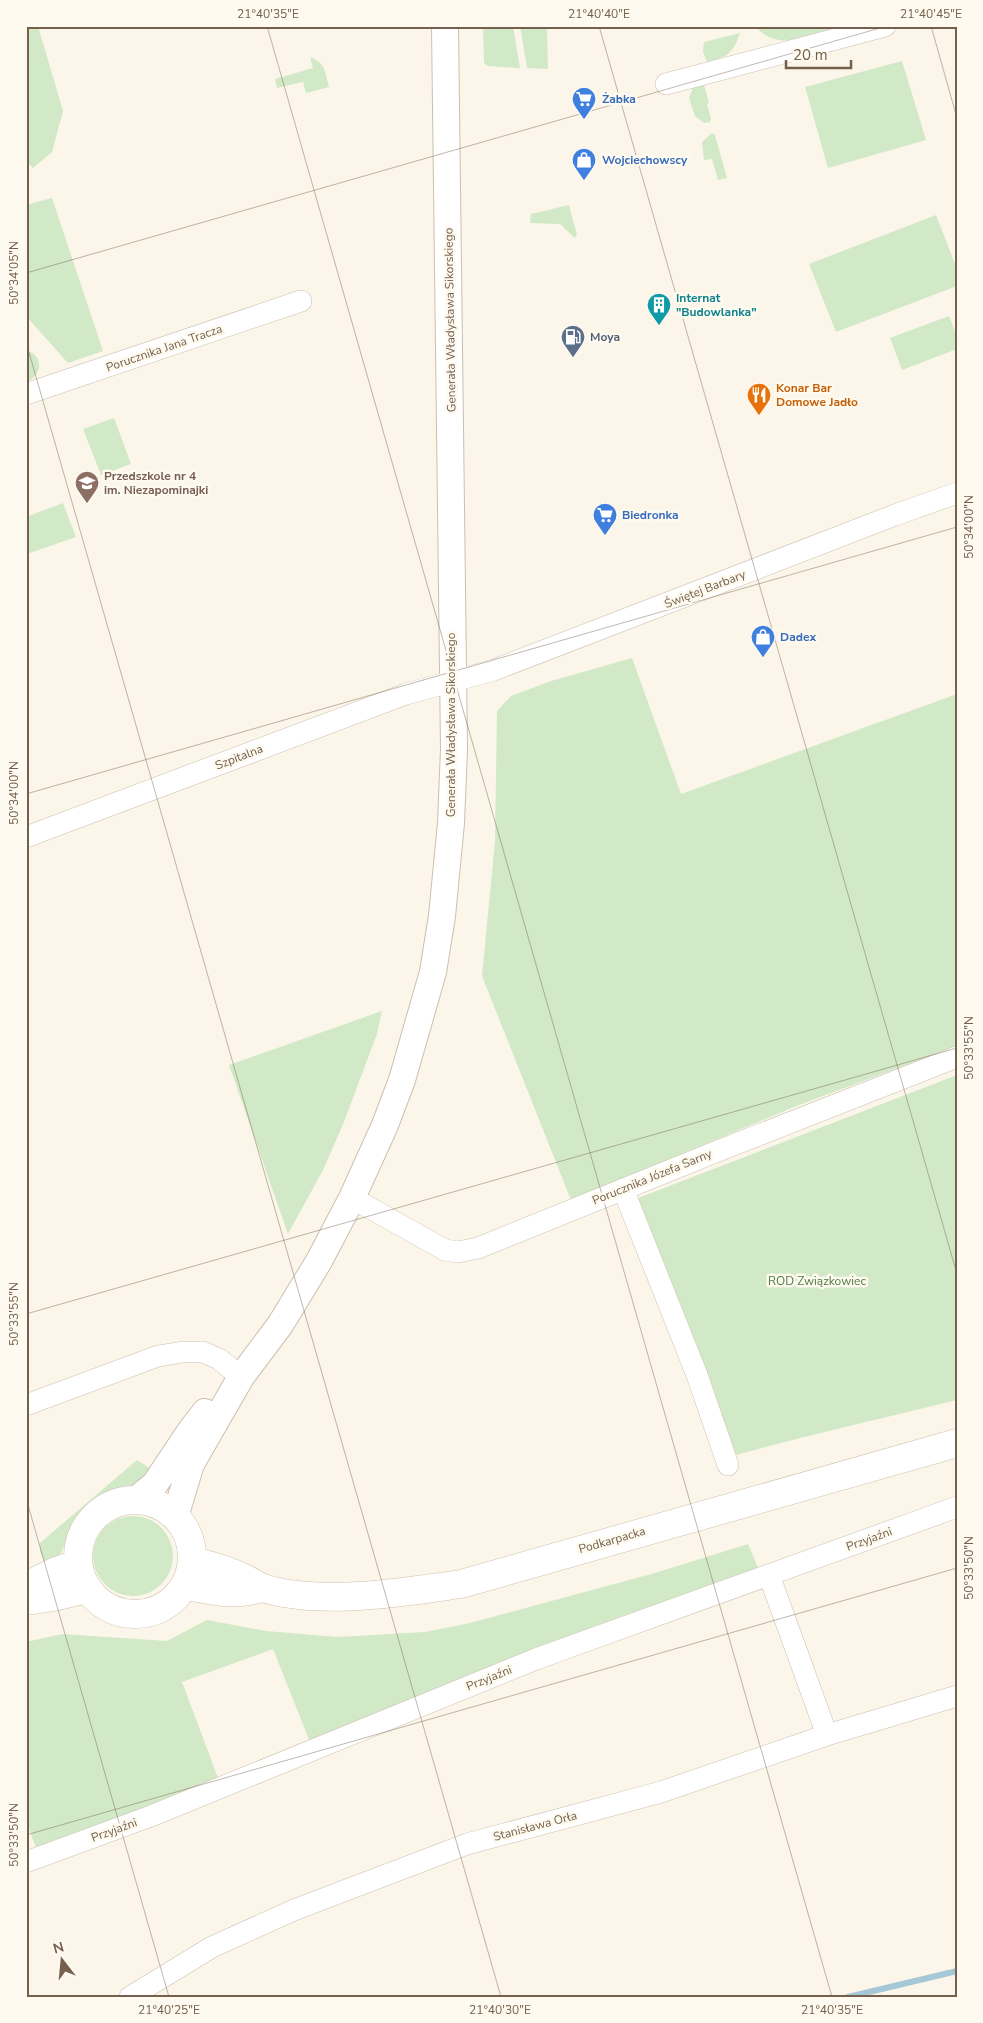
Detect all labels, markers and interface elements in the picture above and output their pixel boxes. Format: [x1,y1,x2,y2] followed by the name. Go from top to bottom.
[237,6,299,22] text: 21°40'35"E
[568,6,630,22] text: 21°40'40"E
[900,6,962,22] text: 21°40'45"E
[786,38,850,70] scale bar
[793,45,828,65] text: 20 m
[571,86,597,120] supermarket icon: Żabka
[602,91,636,107] place label: Żabka
[571,147,597,181] shop icon: Wojciechowscy
[602,152,688,168] place label: Wojciechowscy
[440,227,460,412] street label: Generała Władysława Sikorskiego
[6,241,22,305] text: 50°34'05"N
[676,290,757,320] place label: Internat "Budowlanka"
[646,292,672,326] building icon: Internat "Budowlanka"
[104,321,224,375] street label: Porucznika Jana Tracza
[560,324,586,358] fuel station icon: Moya
[590,329,620,345] place label: Moya
[776,380,858,410] place label: Konar Bar Domowe Jadło
[746,382,772,416] restaurant icon: Konar Bar Domowe Jadło
[104,468,208,498] place label: Przedszkole nr 4 im. Niezapominajki
[74,470,100,504] school or university icon: Przedszkole nr 4 im. Niezapominajki
[961,495,977,559] text: 50°34'00"N
[592,502,618,536] supermarket icon: Biedronka
[622,507,679,523] place label: Biedronka
[662,566,749,612] street label: Świętej Barbary
[750,624,776,658] shop icon: Dadex
[780,629,816,645] place label: Dadex
[443,632,459,817] street label: Generała Władysława Sikorskiego
[213,741,265,773] street label: Szpitalna
[6,761,22,825] text: 50°34'00"N
[961,1016,977,1080] text: 50°33'55"N
[590,1145,715,1208] street label: Porucznika Józefa Sarny
[768,1273,866,1289] park label: ROD Związkowiec
[6,1282,22,1346] text: 50°33'55"N
[577,1523,647,1557] street label: Podkarpacka
[844,1523,894,1555] street label: Przyjaźni
[961,1536,977,1600] text: 50°33'50"N
[464,1662,514,1694] street label: Przyjaźni
[6,1803,22,1867] text: 50°33'50"N
[491,1807,579,1845] street label: Stanisława Orła
[89,1814,139,1846] street label: Przyjaźni
[38,1936,88,1986] north arrow
[51,1937,66,1959] text: N
[138,2002,200,2018] text: 21°40'25"E
[469,2002,531,2018] text: 21°40'30"E
[801,2002,863,2018] text: 21°40'35"E

